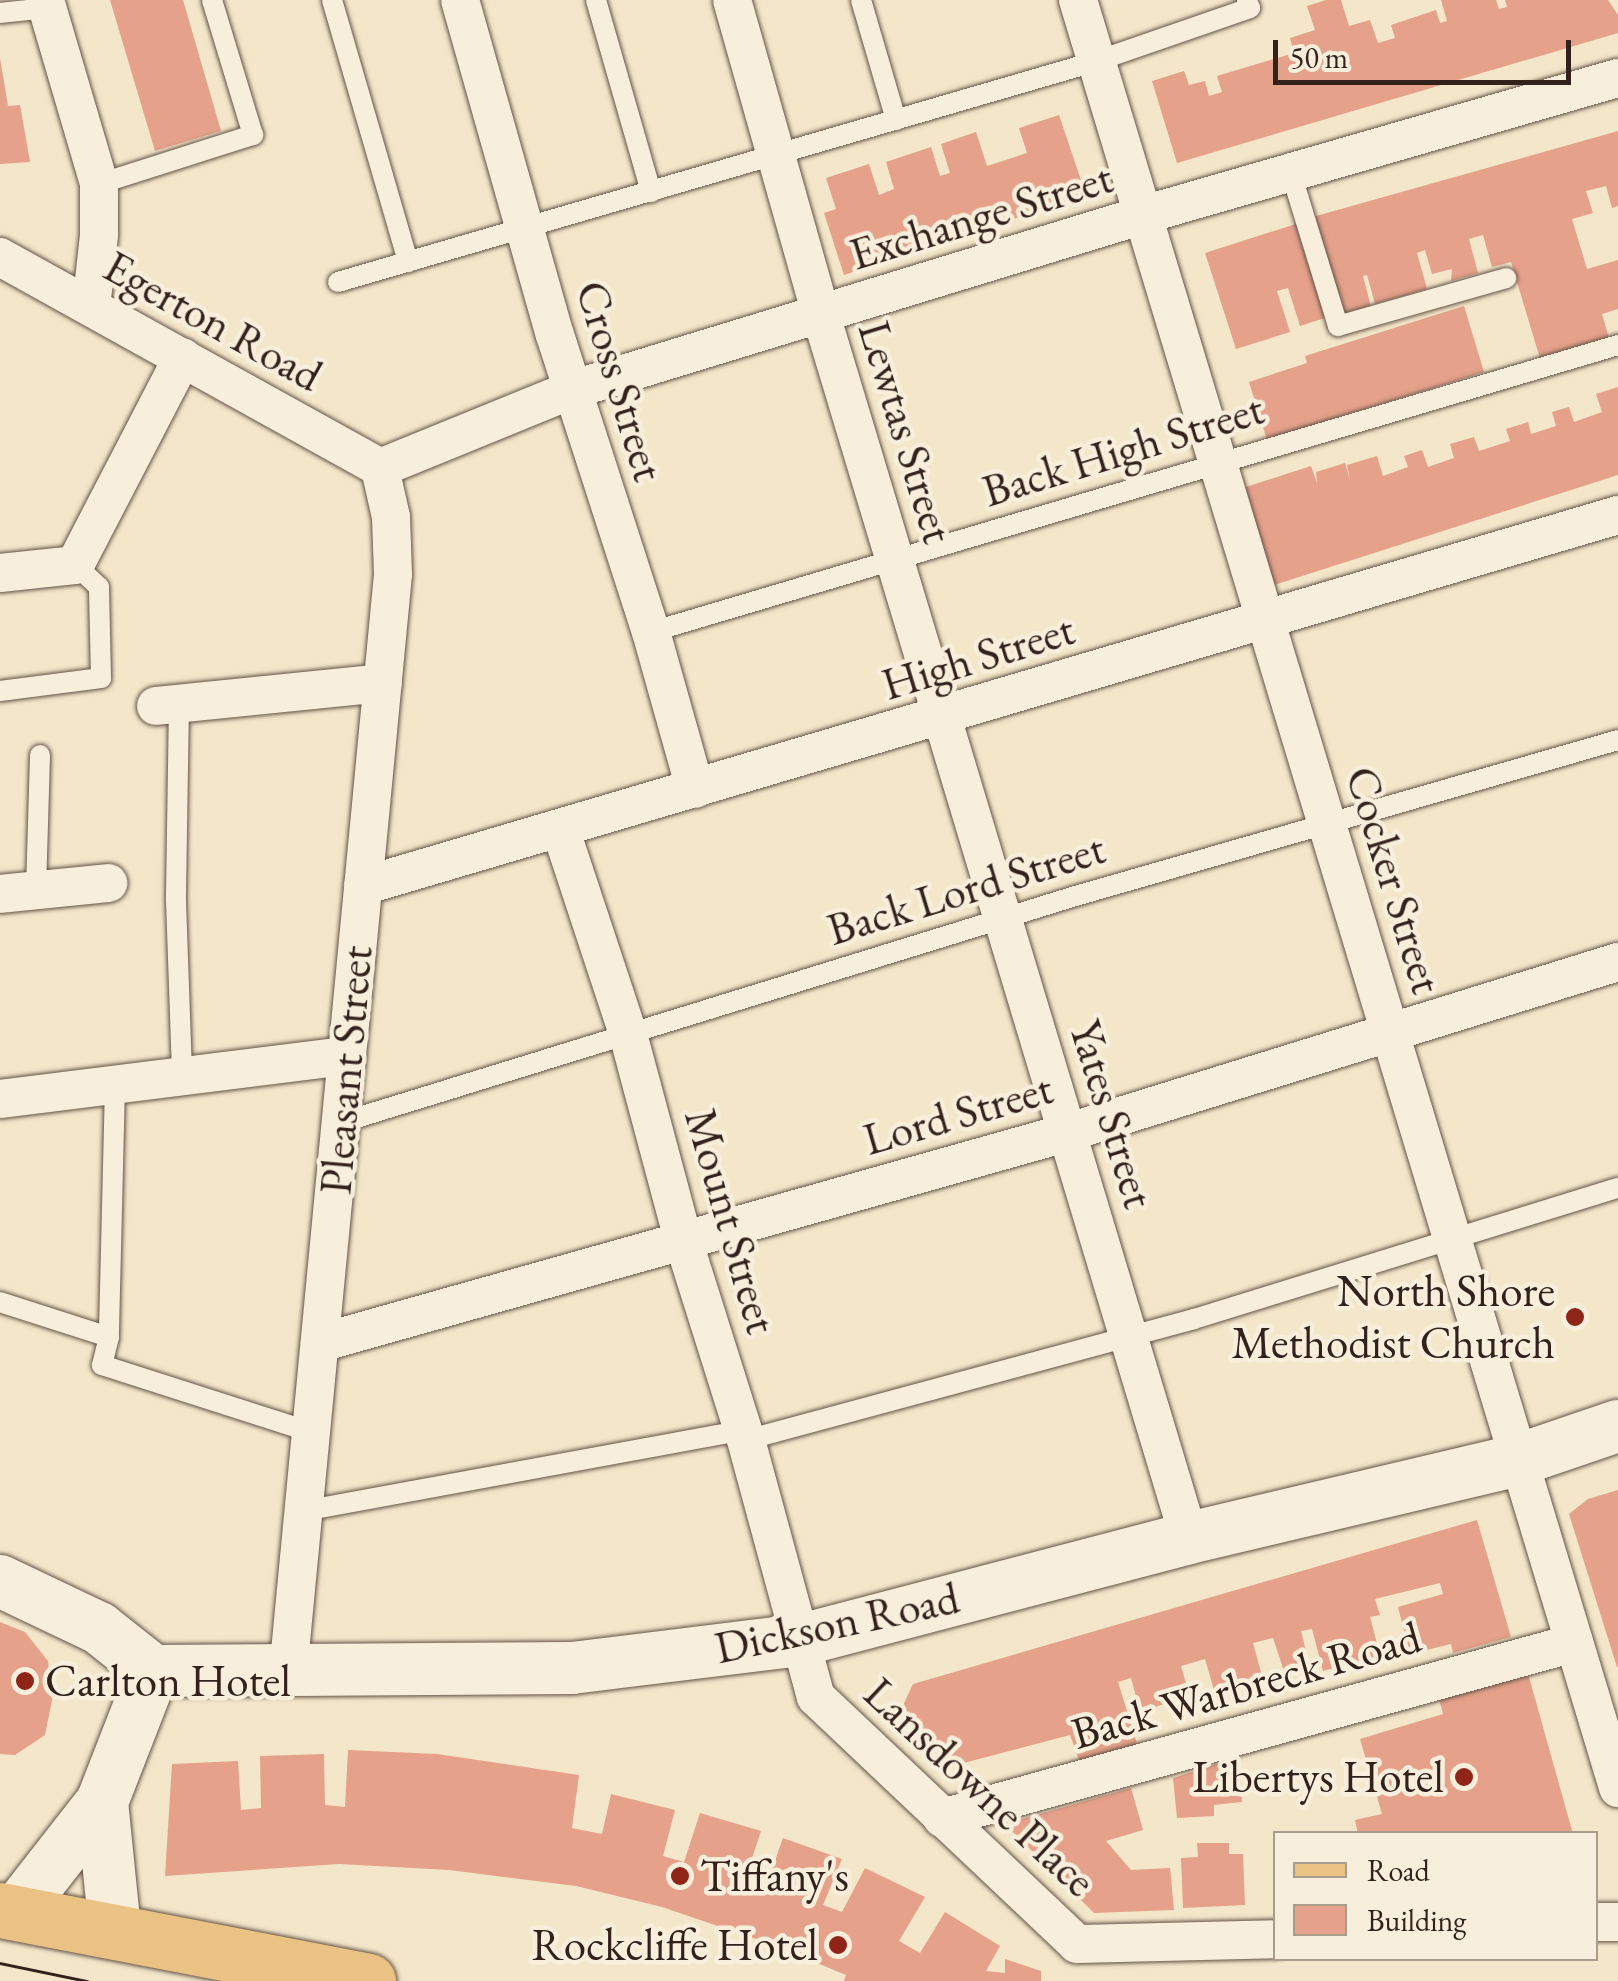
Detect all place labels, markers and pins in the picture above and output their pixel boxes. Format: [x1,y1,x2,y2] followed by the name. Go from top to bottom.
[1231,1264,1555,1370] place label: North Shore Methodist Church
[1564,1306,1586,1328] marker: North Shore Methodist Church
[45,1654,291,1708] place label: Carlton Hotel
[14,1670,36,1692] marker: Carlton Hotel
[1192,1750,1444,1804] place label: Libertys Hotel
[1453,1766,1475,1788] marker: Libertys Hotel
[700,1849,849,1903] place label: Tiffany's
[669,1865,691,1887] marker: Tiffany's
[532,1918,818,1972] place label: Rockcliffe Hotel
[827,1934,849,1956] marker: Rockcliffe Hotel

